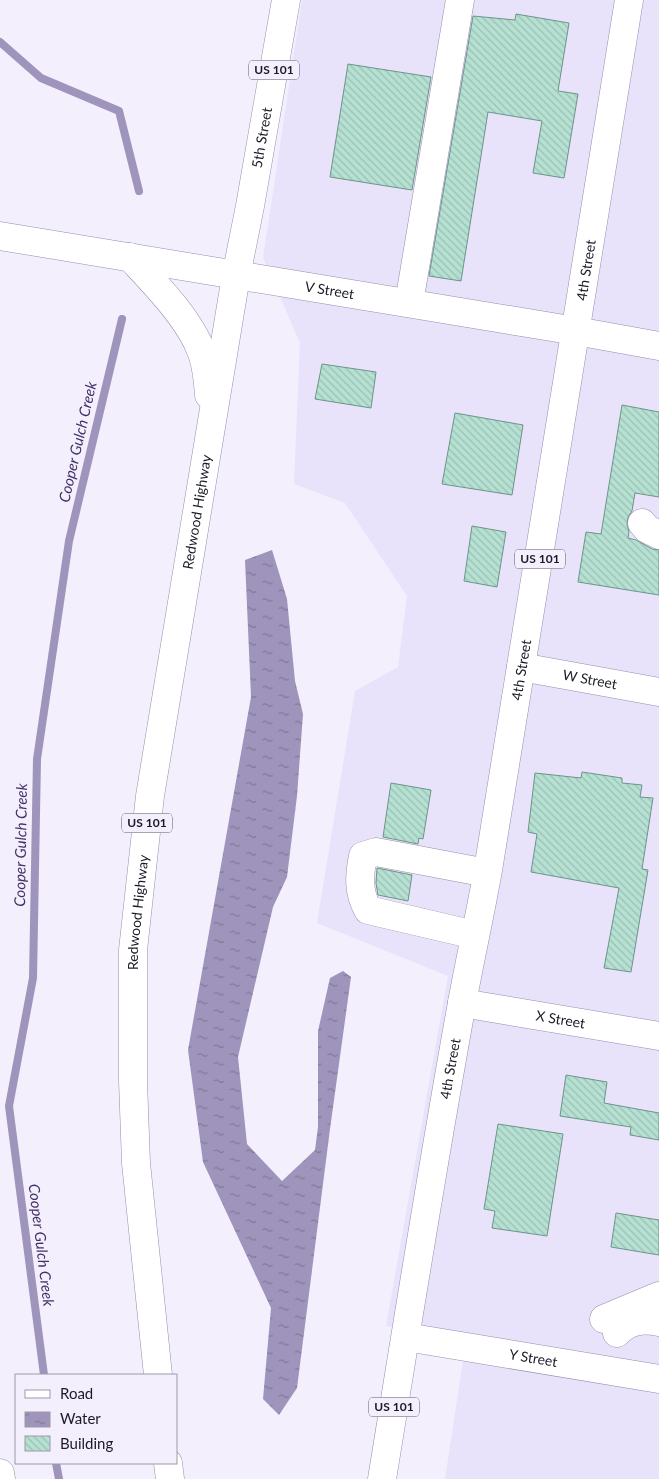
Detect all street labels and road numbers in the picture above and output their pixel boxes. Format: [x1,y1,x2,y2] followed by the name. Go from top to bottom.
[249,60,299,80] road number: US 101
[248,106,275,169] street label: 5th Street
[572,238,599,302] street label: 4th Street
[304,277,355,302] street label: V Street
[179,453,214,570] street label: Redwood Highway
[515,550,565,568] road number: US 101
[507,638,534,702] street label: 4th Street
[561,666,618,692] street label: W Street
[122,814,172,832] road number: US 101
[124,853,152,970] street label: Redwood Highway
[535,1007,587,1032] street label: X Street
[436,1037,463,1100] street label: 4th Street
[508,1345,559,1370] street label: Y Street
[369,1398,419,1416] road number: US 101

